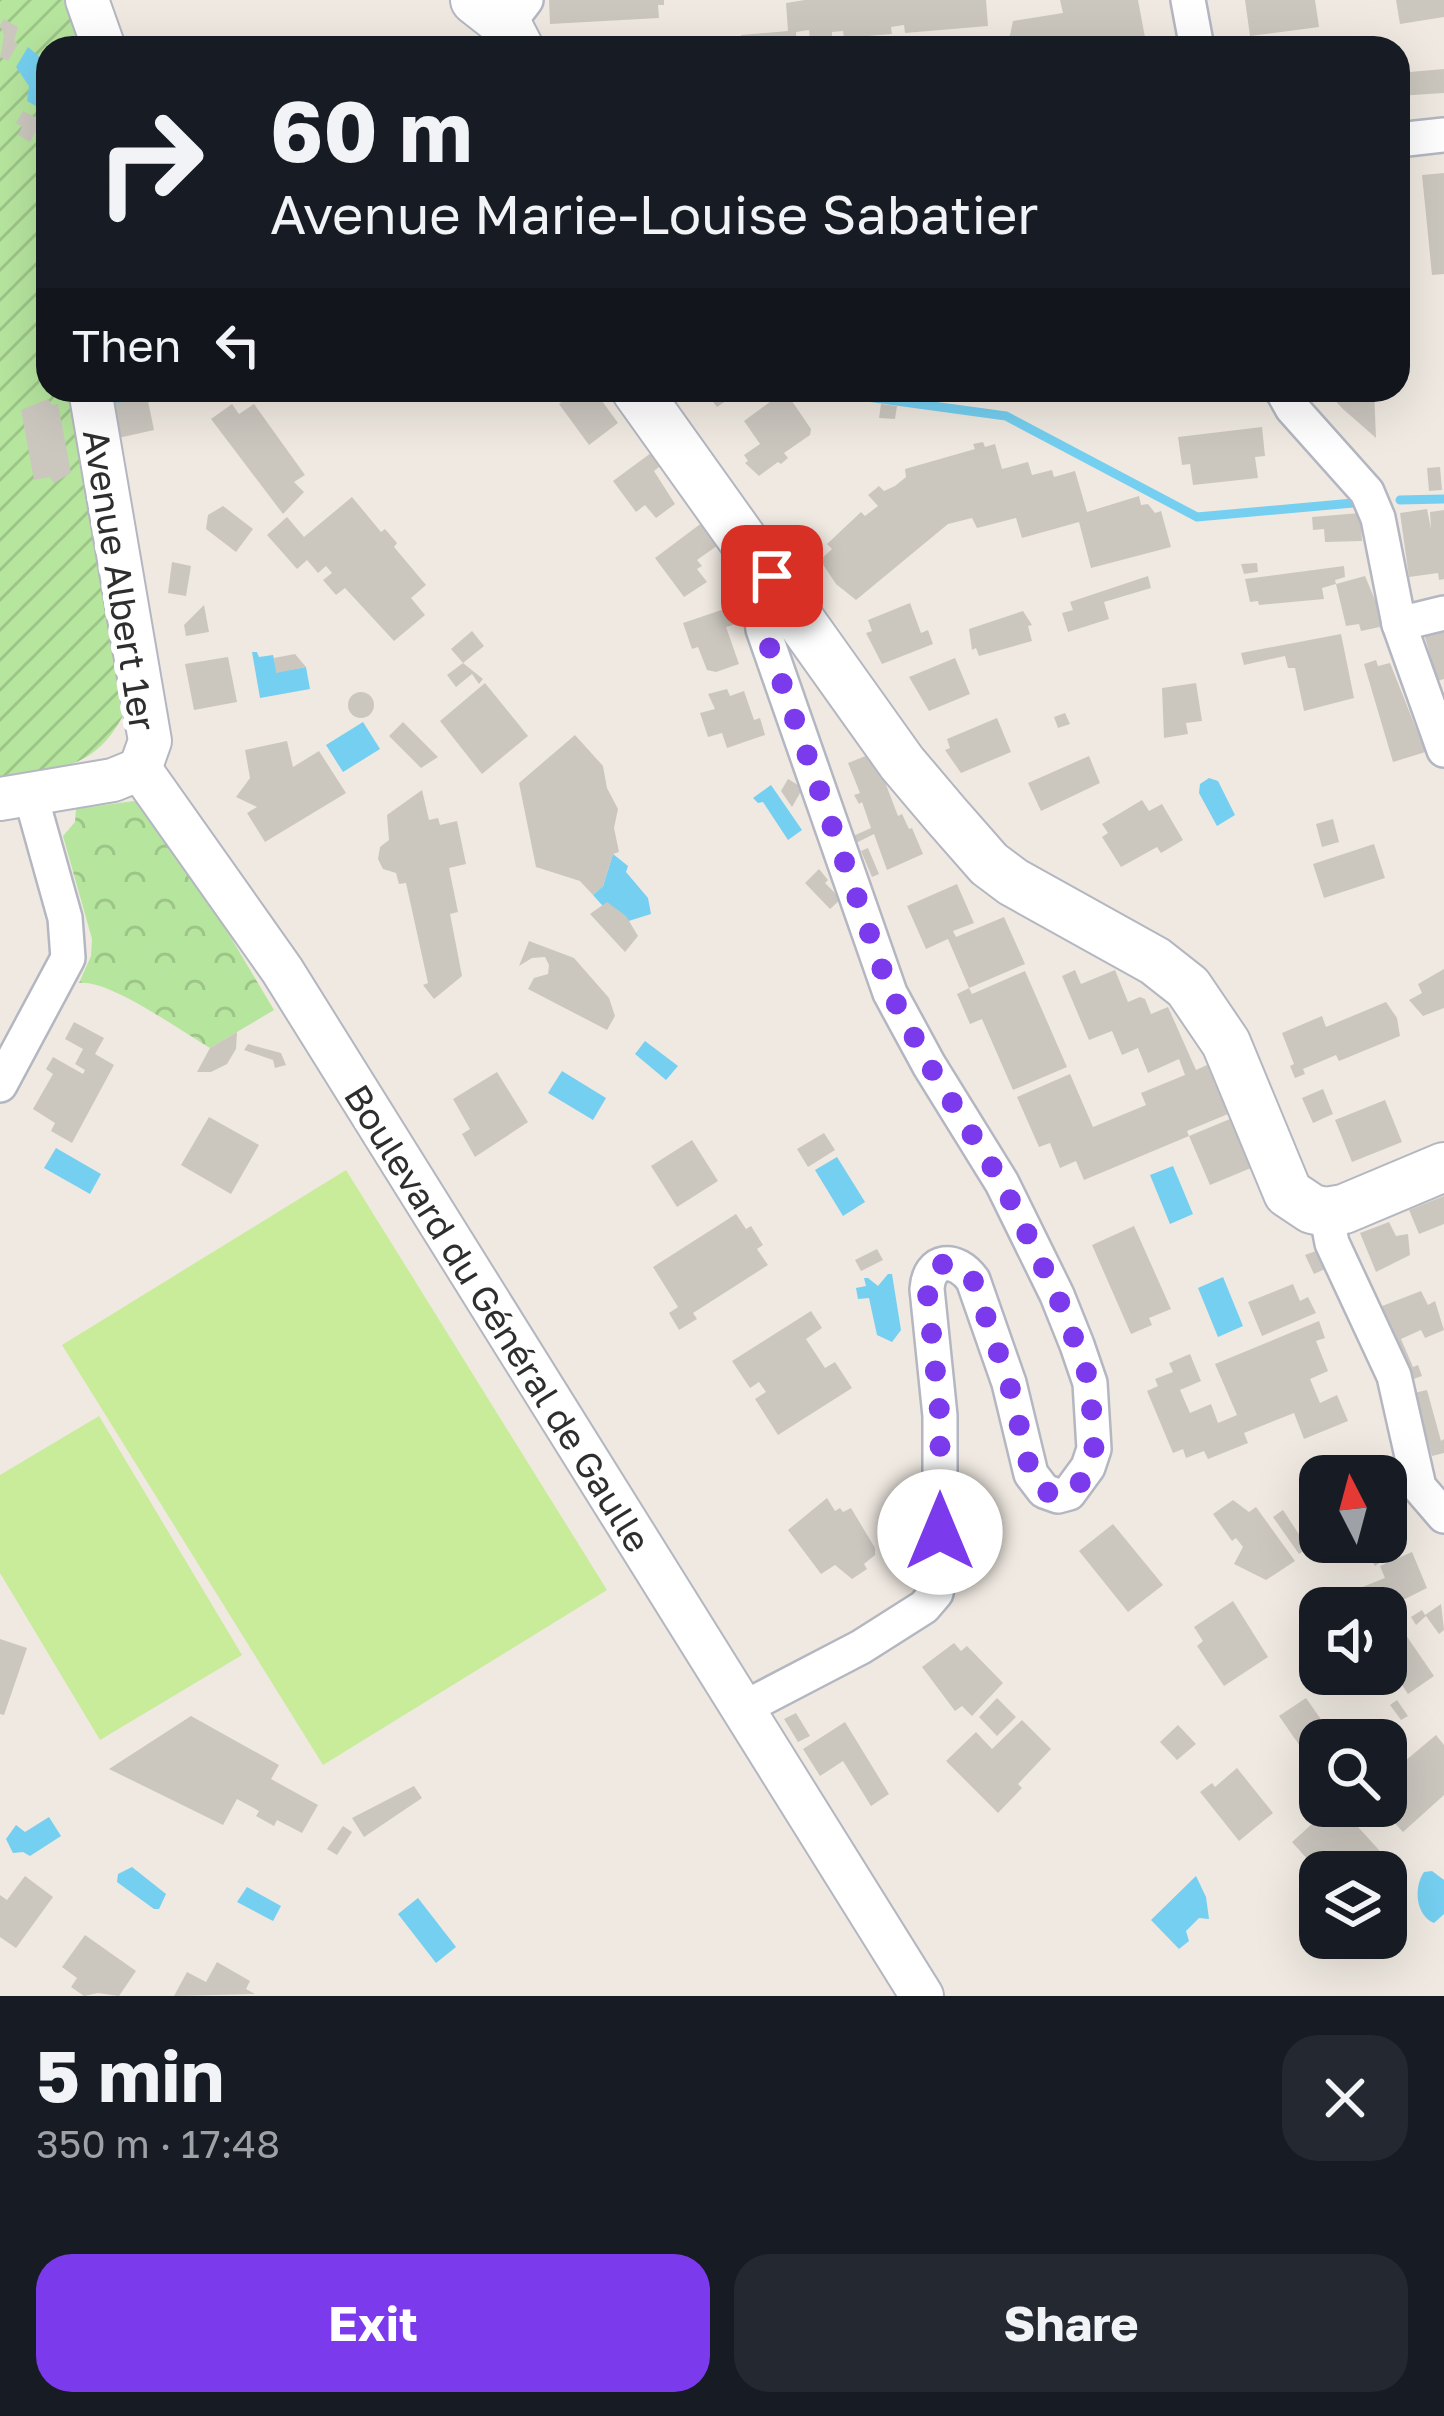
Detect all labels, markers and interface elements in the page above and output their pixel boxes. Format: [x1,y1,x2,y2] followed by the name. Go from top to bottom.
[270,80,472,180] text: 60 m
[72,84,228,240] icon: right
[270,181,1038,246] text: Avenue Marie-Louise Sabatier
[205,312,271,378] icon: left
[72,318,181,372] text: Then
[75,426,165,734] street label: Avenue Albert 1er
[721,525,823,627] pin
[739,543,805,609] icon: arrive
[336,1076,660,1560] street label: Boulevard du Général de Gaulle
[1299,1455,1407,1563] north arrow
[1299,1455,1407,1959] map controls
[877,1469,1003,1595] position arrow
[1299,1587,1407,1695] button: sound
[1299,1719,1407,1827] button: search
[1299,1851,1407,1959] button: layers
[36,2031,224,2118] text: 5 min
[1282,2035,1408,2161] button: close
[36,2120,280,2167] text: 350 m · 17:48
[36,2254,710,2392] button: Exit
[734,2254,1408,2392] button: Share

